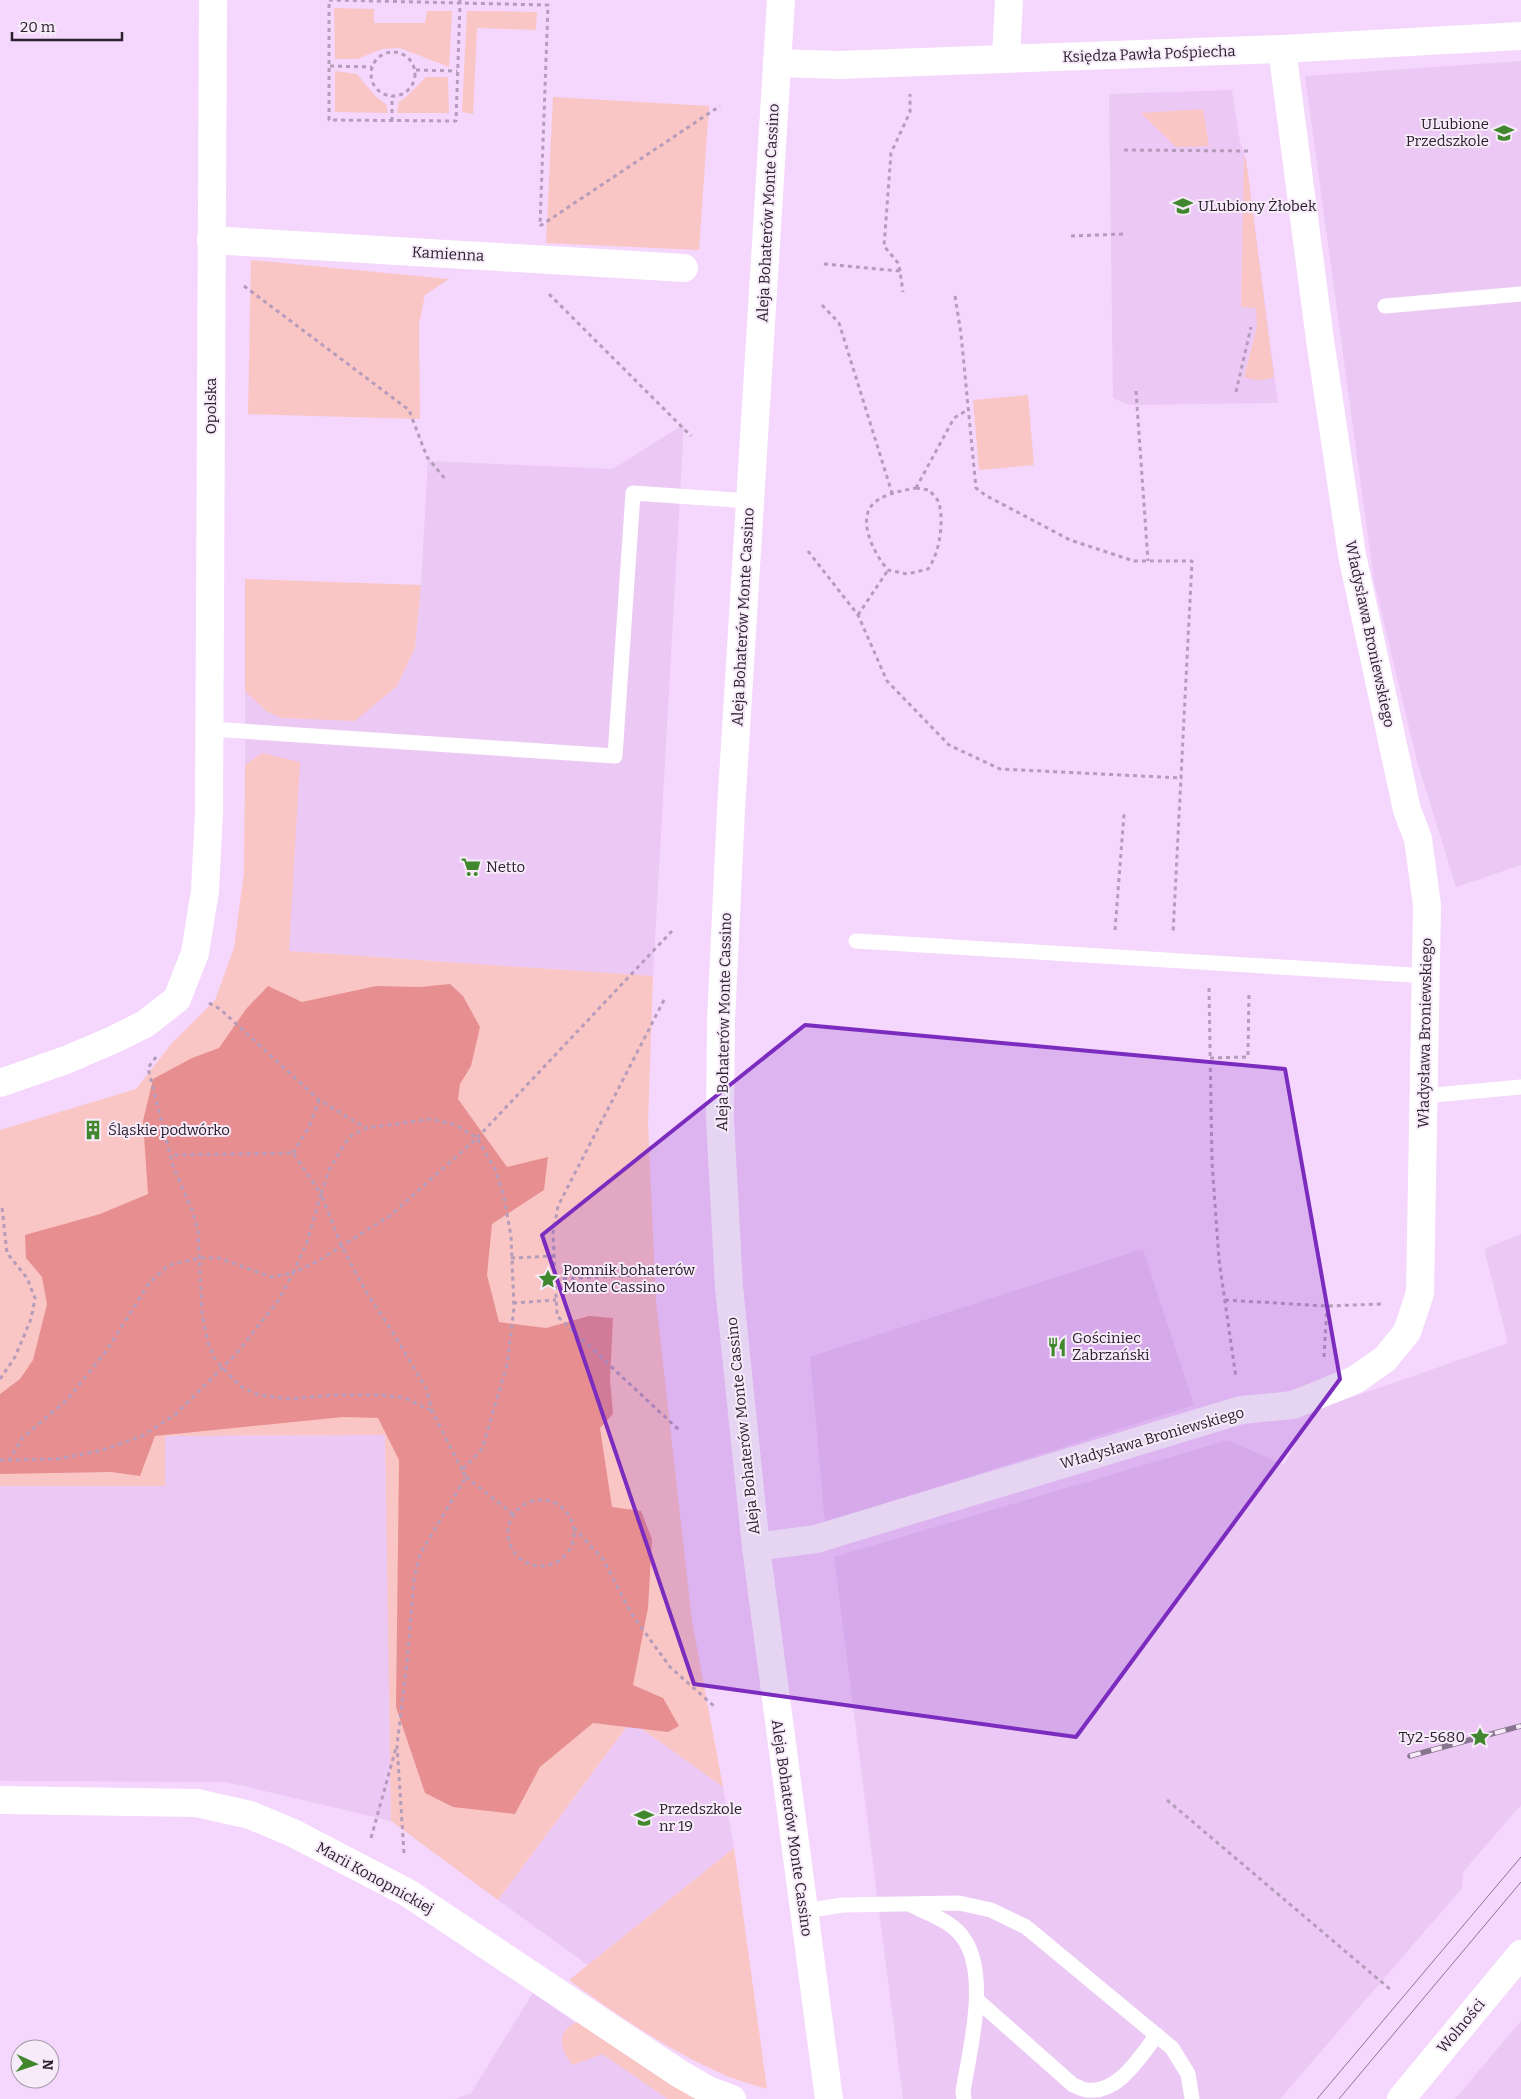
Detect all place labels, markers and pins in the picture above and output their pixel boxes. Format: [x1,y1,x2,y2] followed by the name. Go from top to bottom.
[1406,115,1489,150] place label: ULubione Przedszkole
[1493,122,1515,144] school or university icon: ULubione Przedszkole
[1172,195,1194,217] school or university icon: ULubiony Żłobek
[1198,197,1317,215] place label: ULubiony Żłobek
[460,856,482,878] supermarket icon: Netto
[486,858,525,876] place label: Netto
[82,1119,104,1141] building icon: Śląskie podwórko
[108,1121,230,1139] place label: Śląskie podwórko
[563,1261,696,1296] place label: Pomnik bohaterów Monte Cassino
[537,1268,559,1290] place icon: Pomnik bohaterów Monte Cassino
[1072,1329,1150,1364] place label: Gościniec Zabrzański
[1046,1336,1068,1358] restaurant icon: Gościniec Zabrzański
[1469,1726,1491,1748] place icon: Ty2-5680
[1398,1728,1465,1746] place label: Ty2-5680
[659,1800,742,1835] place label: Przedszkole nr 19
[633,1807,655,1829] school or university icon: Przedszkole nr 19

